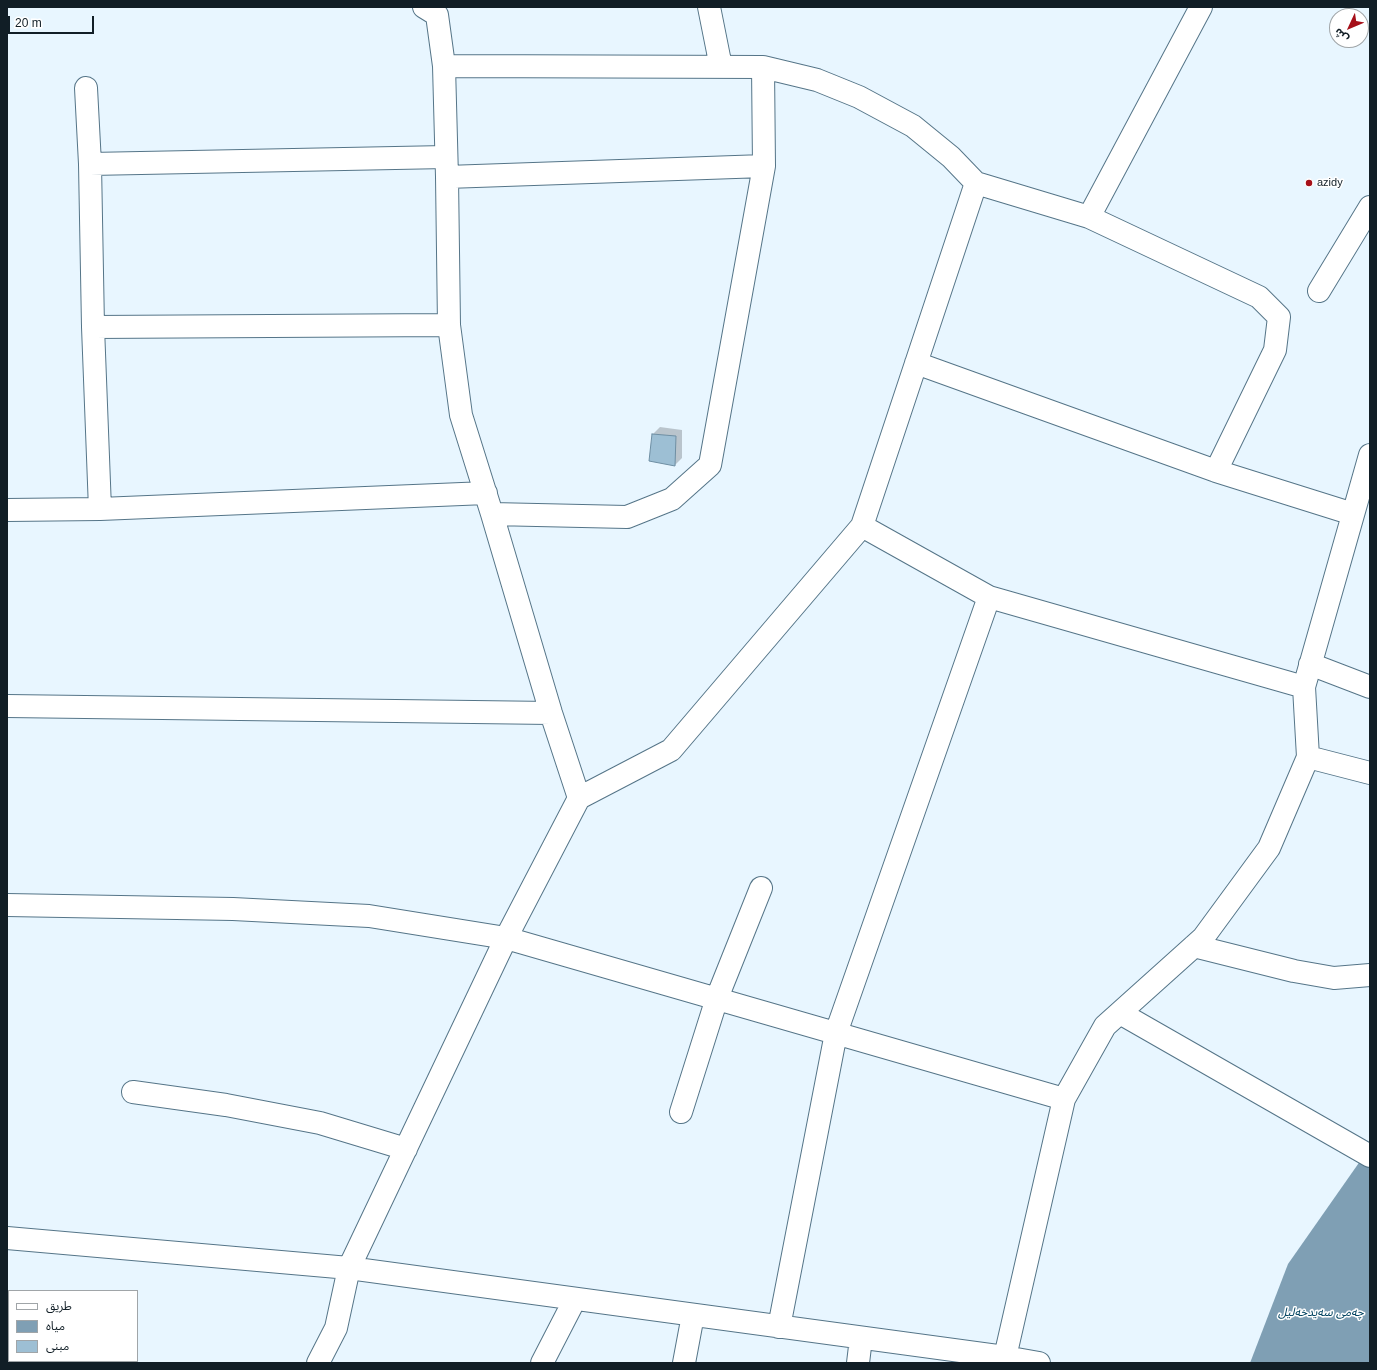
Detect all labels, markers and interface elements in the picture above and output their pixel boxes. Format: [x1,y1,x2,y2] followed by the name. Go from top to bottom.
[10,8,96,34] scale bar
[1329,8,1369,48] north arrow
[15,16,42,30] text: 20 m
[1332,26,1351,45] text: ش
[1317,176,1343,190] place label: azidy
[1304,178,1314,188] marker: azidy
[8,1290,138,1362] legend
[46,1299,72,1313] text: طريق
[1278,1306,1364,1320] water label: چەمی سەیدخەلیل
[46,1319,65,1333] text: مياه
[46,1339,69,1353] text: مبنى

